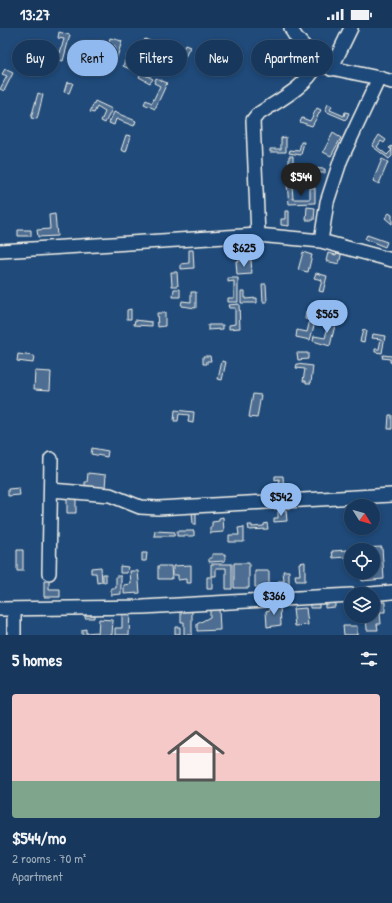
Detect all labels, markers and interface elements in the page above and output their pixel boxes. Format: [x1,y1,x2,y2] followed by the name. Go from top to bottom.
[20,4,50,25] text: 13:27
[12,40,59,76] chip: Buy
[67,40,118,76] chip: Rent
[126,40,187,76] chip: Filters
[195,40,243,76] chip: New
[251,40,333,76] chip: Apartment
[277,163,325,197] pin: $544
[290,167,312,185] text: $544
[220,234,268,268] pin: $625
[232,238,256,256] text: $625
[303,300,351,334] pin: $565
[316,304,338,322] text: $565
[257,483,305,517] pin: $542
[269,487,293,505] text: $542
[344,499,380,535] north arrow
[344,499,380,623] map controls
[344,543,380,579] button: locate
[250,582,298,616] pin: $366
[263,586,285,604] text: $366
[344,587,380,623] button: layers
[12,648,62,671] text: 5 homes
[358,648,380,670] icon: filters
[160,720,232,792] icon: home
[12,826,66,849] text: $544/mo
[12,849,86,867] text: 2 rooms · 70 m²
[12,867,63,885] text: Apartment

